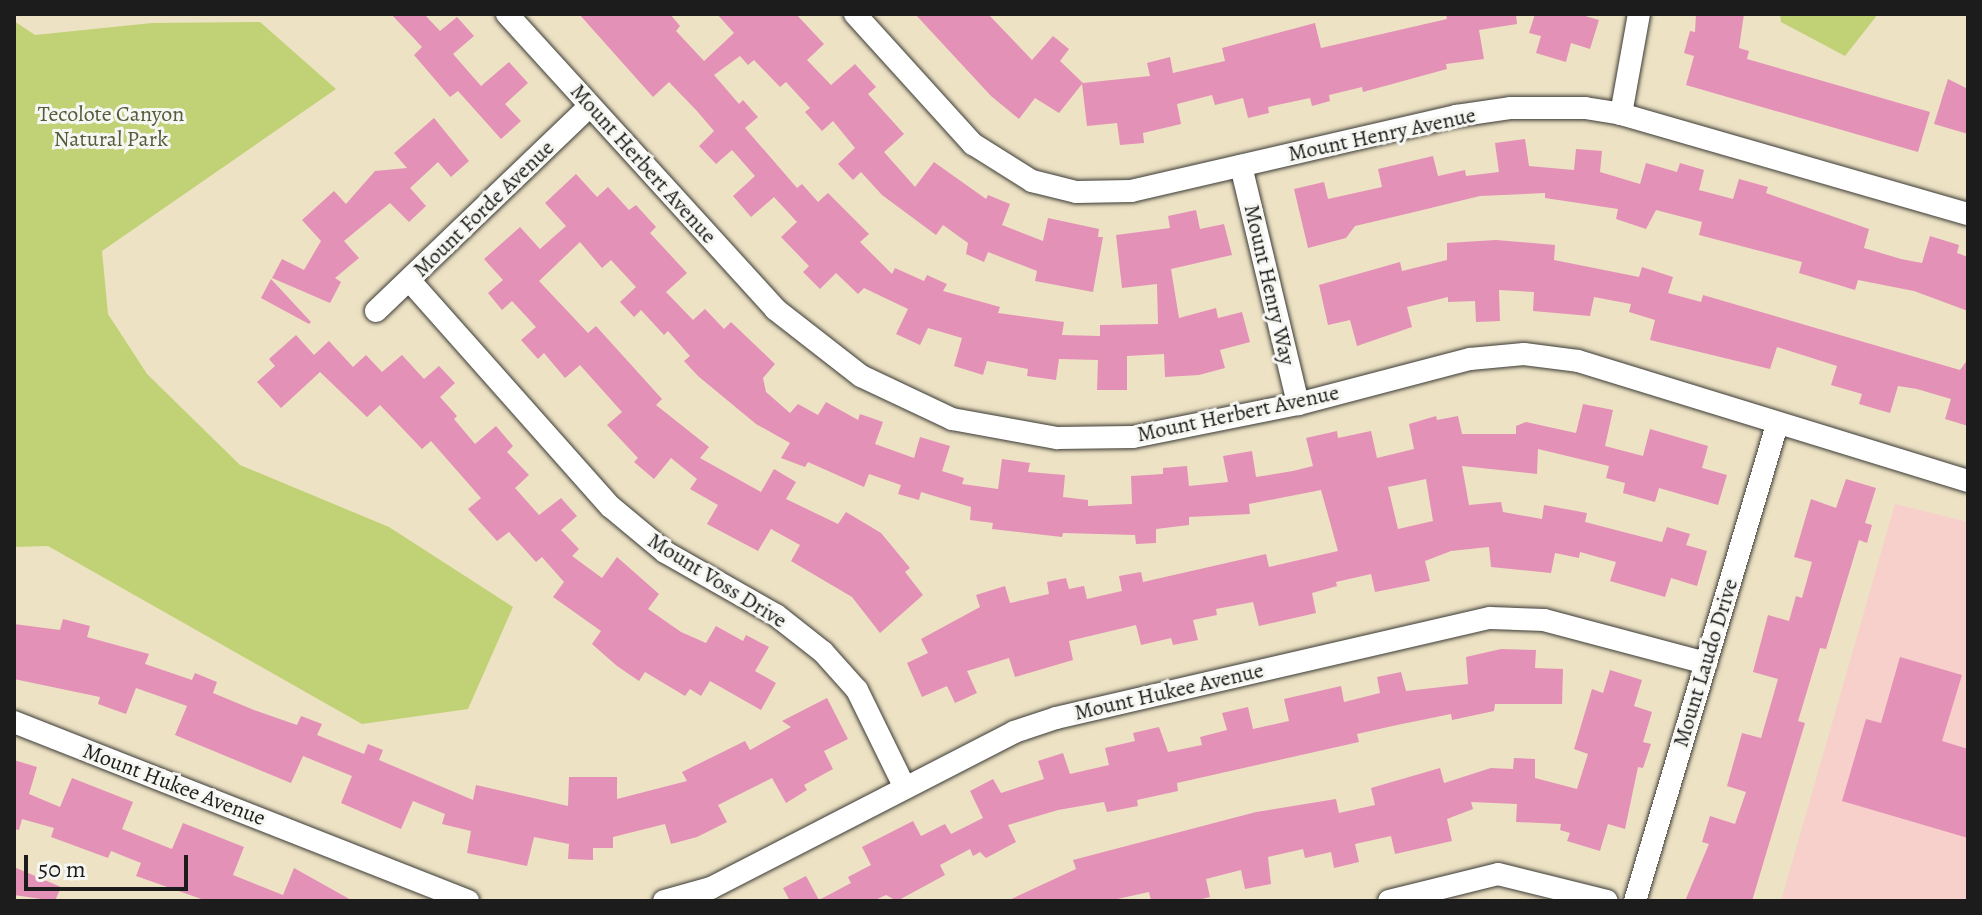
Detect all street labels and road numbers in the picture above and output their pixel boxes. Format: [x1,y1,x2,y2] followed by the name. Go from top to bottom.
[564,79,722,249] street label: Mount Herbert Avenue
[1286,102,1478,168] street label: Mount Henry Avenue
[408,135,560,283] street label: Mount Forde Avenue
[1238,202,1300,368] street label: Mount Henry Way
[1135,380,1341,448] street label: Mount Herbert Avenue
[643,528,791,634] street label: Mount Voss Drive
[1668,576,1744,750] street label: Mount Laudo Drive
[1072,657,1266,727] street label: Mount Hukee Avenue
[79,738,269,832] street label: Mount Hukee Avenue

